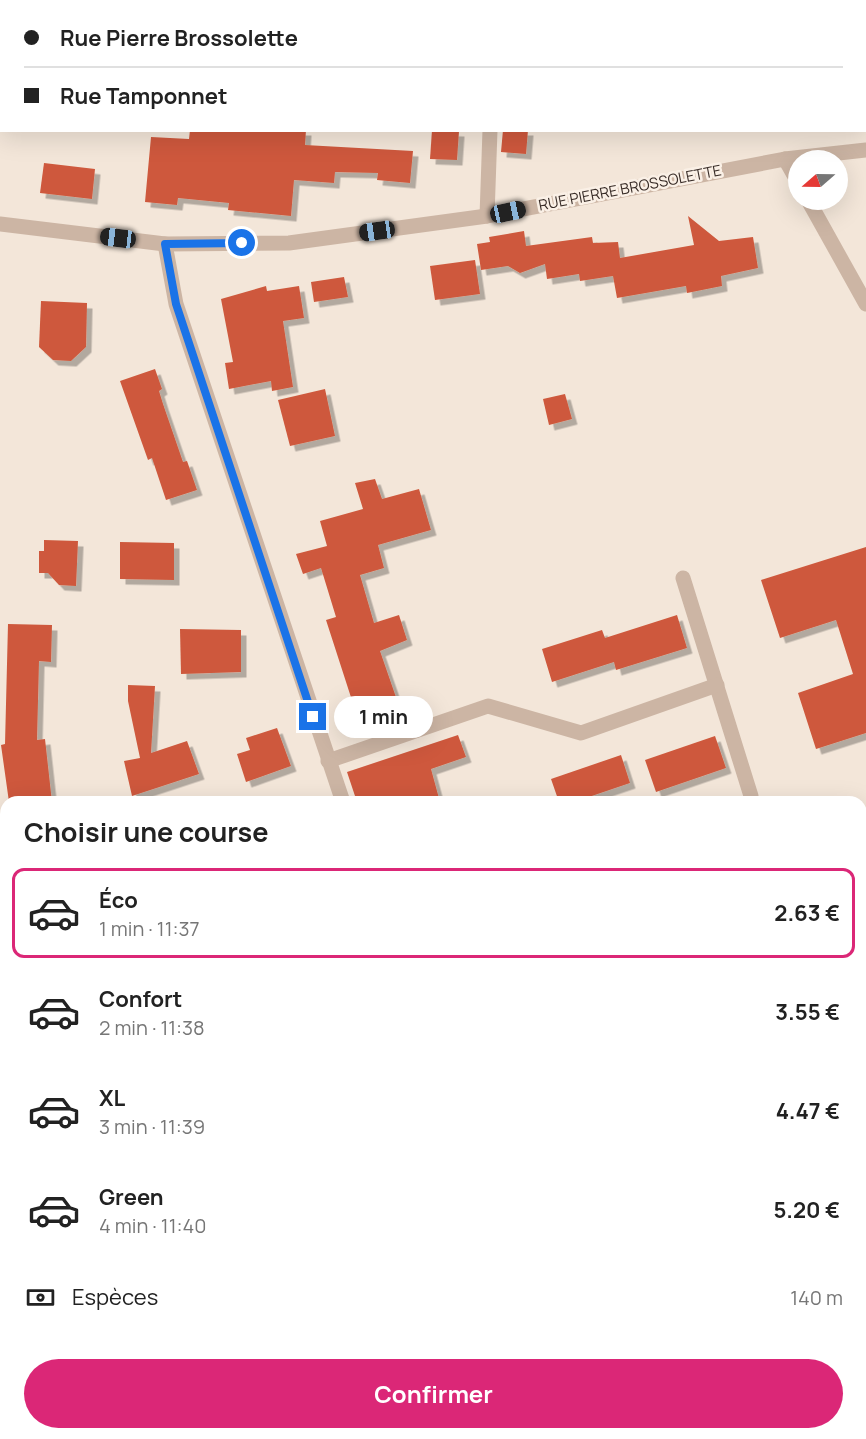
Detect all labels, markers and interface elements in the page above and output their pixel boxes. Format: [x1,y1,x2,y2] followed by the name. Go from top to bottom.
[60,23,298,53] text: Rue Pierre Brossolette
[60,81,227,111] text: Rue Tamponnet
[788,150,848,210] north arrow
[788,150,848,210] map controls
[537,159,723,216] street label: RUE PIERRE BROSSOLETTE
[489,199,527,225] car
[358,220,396,242] car
[99,227,137,249] car
[228,229,255,256] route start
[334,696,433,738] callout: 1 min
[299,703,326,730] route end
[359,703,408,730] text: 1 min
[24,813,268,850] text: Choisir une course
[99,885,138,915] text: Éco
[27,886,81,940] icon: car
[774,898,840,928] text: 2.63 €
[99,915,200,942] text: 1 min · 11:37
[99,984,182,1014] text: Confort
[27,985,81,1039] icon: car
[775,997,840,1027] text: 3.55 €
[99,1014,205,1041] text: 2 min · 11:38
[99,1083,125,1113] text: XL
[27,1084,81,1138] icon: car
[776,1096,840,1126] text: 4.47 €
[99,1113,205,1140] text: 3 min · 11:39
[99,1182,164,1212] text: Green
[27,1183,81,1237] icon: car
[773,1195,840,1225] text: 5.20 €
[99,1212,206,1239] text: 4 min · 11:40
[24,1281,57,1314] icon: cash
[72,1282,158,1312] text: Espèces
[790,1284,843,1311] text: 140 m
[24,1359,843,1428] button: Confirmer

